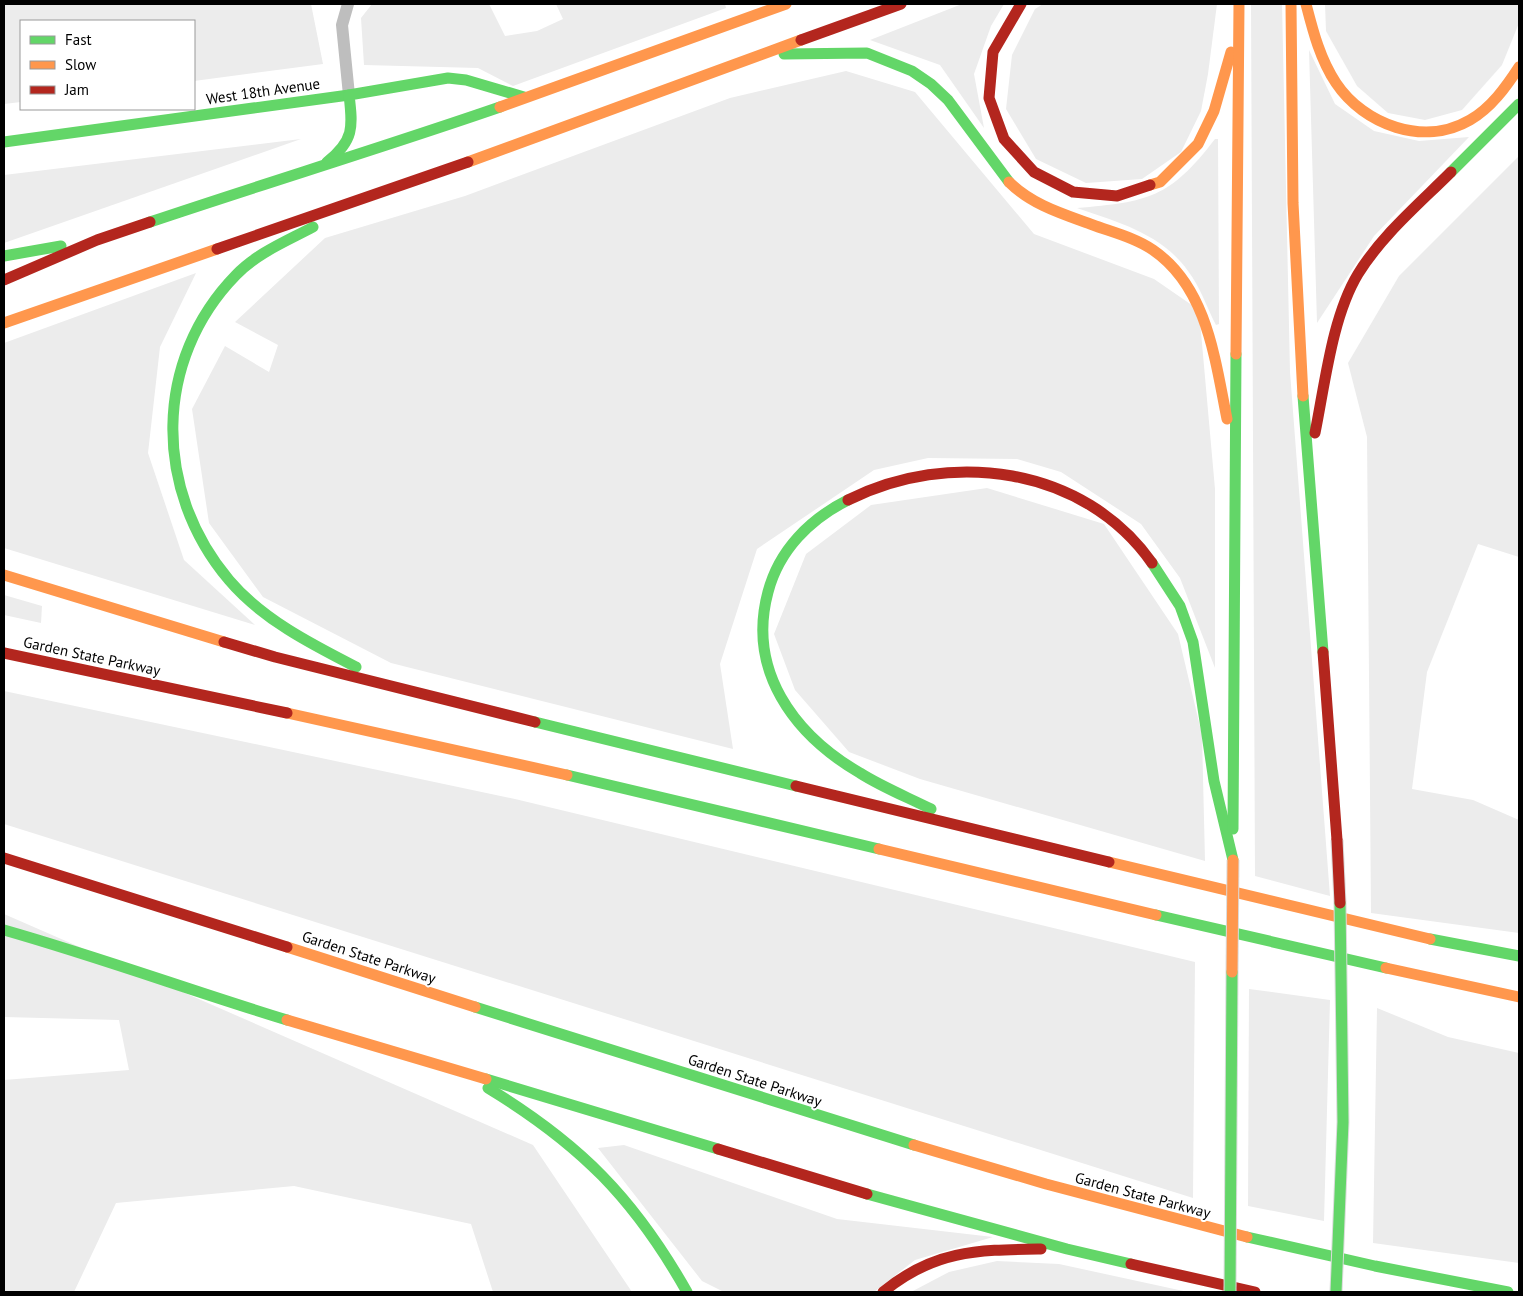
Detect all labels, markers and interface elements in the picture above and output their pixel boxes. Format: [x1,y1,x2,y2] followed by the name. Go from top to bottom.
[20,20,195,110] legend
[65,30,92,49] text: Fast
[65,55,96,74] text: Slow
[205,74,321,108] street label: West 18th Avenue
[64,80,89,99] text: Jam
[22,632,162,680] street label: Garden State Parkway
[300,926,438,988] street label: Garden State Parkway
[686,1049,824,1111] street label: Garden State Parkway
[1073,1168,1213,1222] street label: Garden State Parkway

